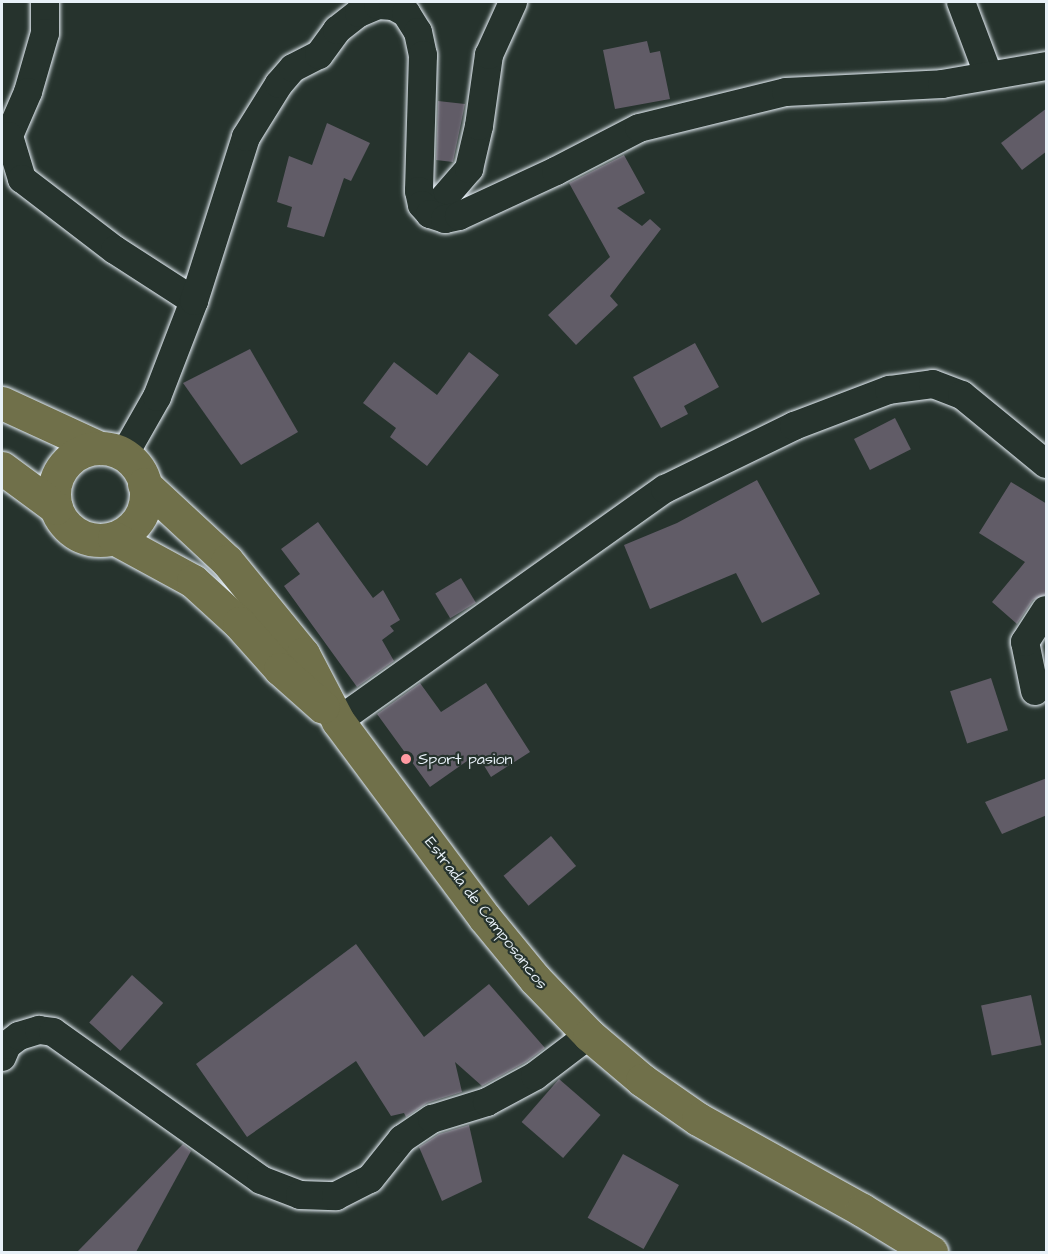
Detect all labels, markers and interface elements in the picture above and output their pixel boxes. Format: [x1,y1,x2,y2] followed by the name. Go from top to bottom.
[418,749,512,769] place label: Sport pasion
[399,752,413,766] marker: Sport pasion
[421,833,551,993] street label: Estrada de Camposancos

